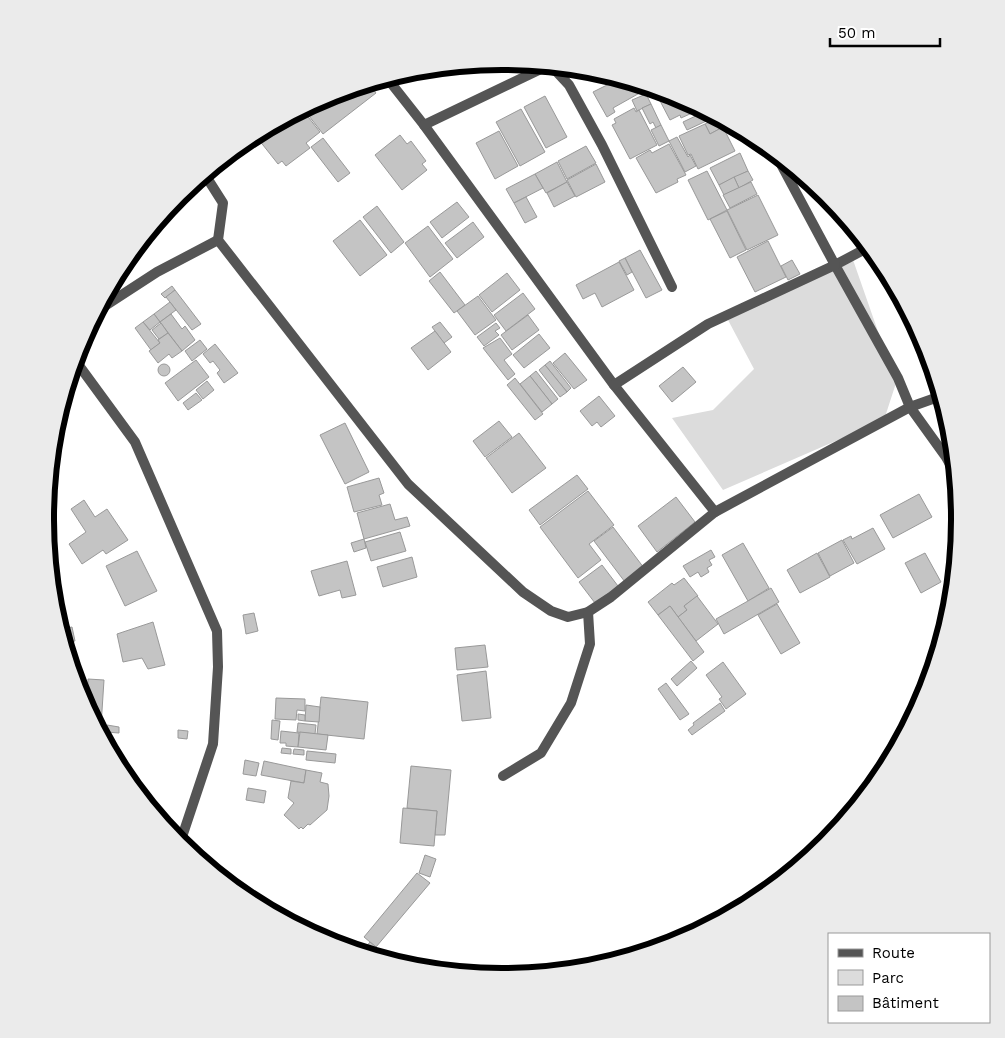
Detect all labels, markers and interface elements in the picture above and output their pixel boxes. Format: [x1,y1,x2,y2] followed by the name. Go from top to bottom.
[830,15,940,47] scale bar
[838,24,875,42] text: 50 m
[828,933,990,1023] legend
[872,944,915,962] text: Route
[872,969,904,987] text: Parc
[872,994,939,1012] text: Bâtiment

